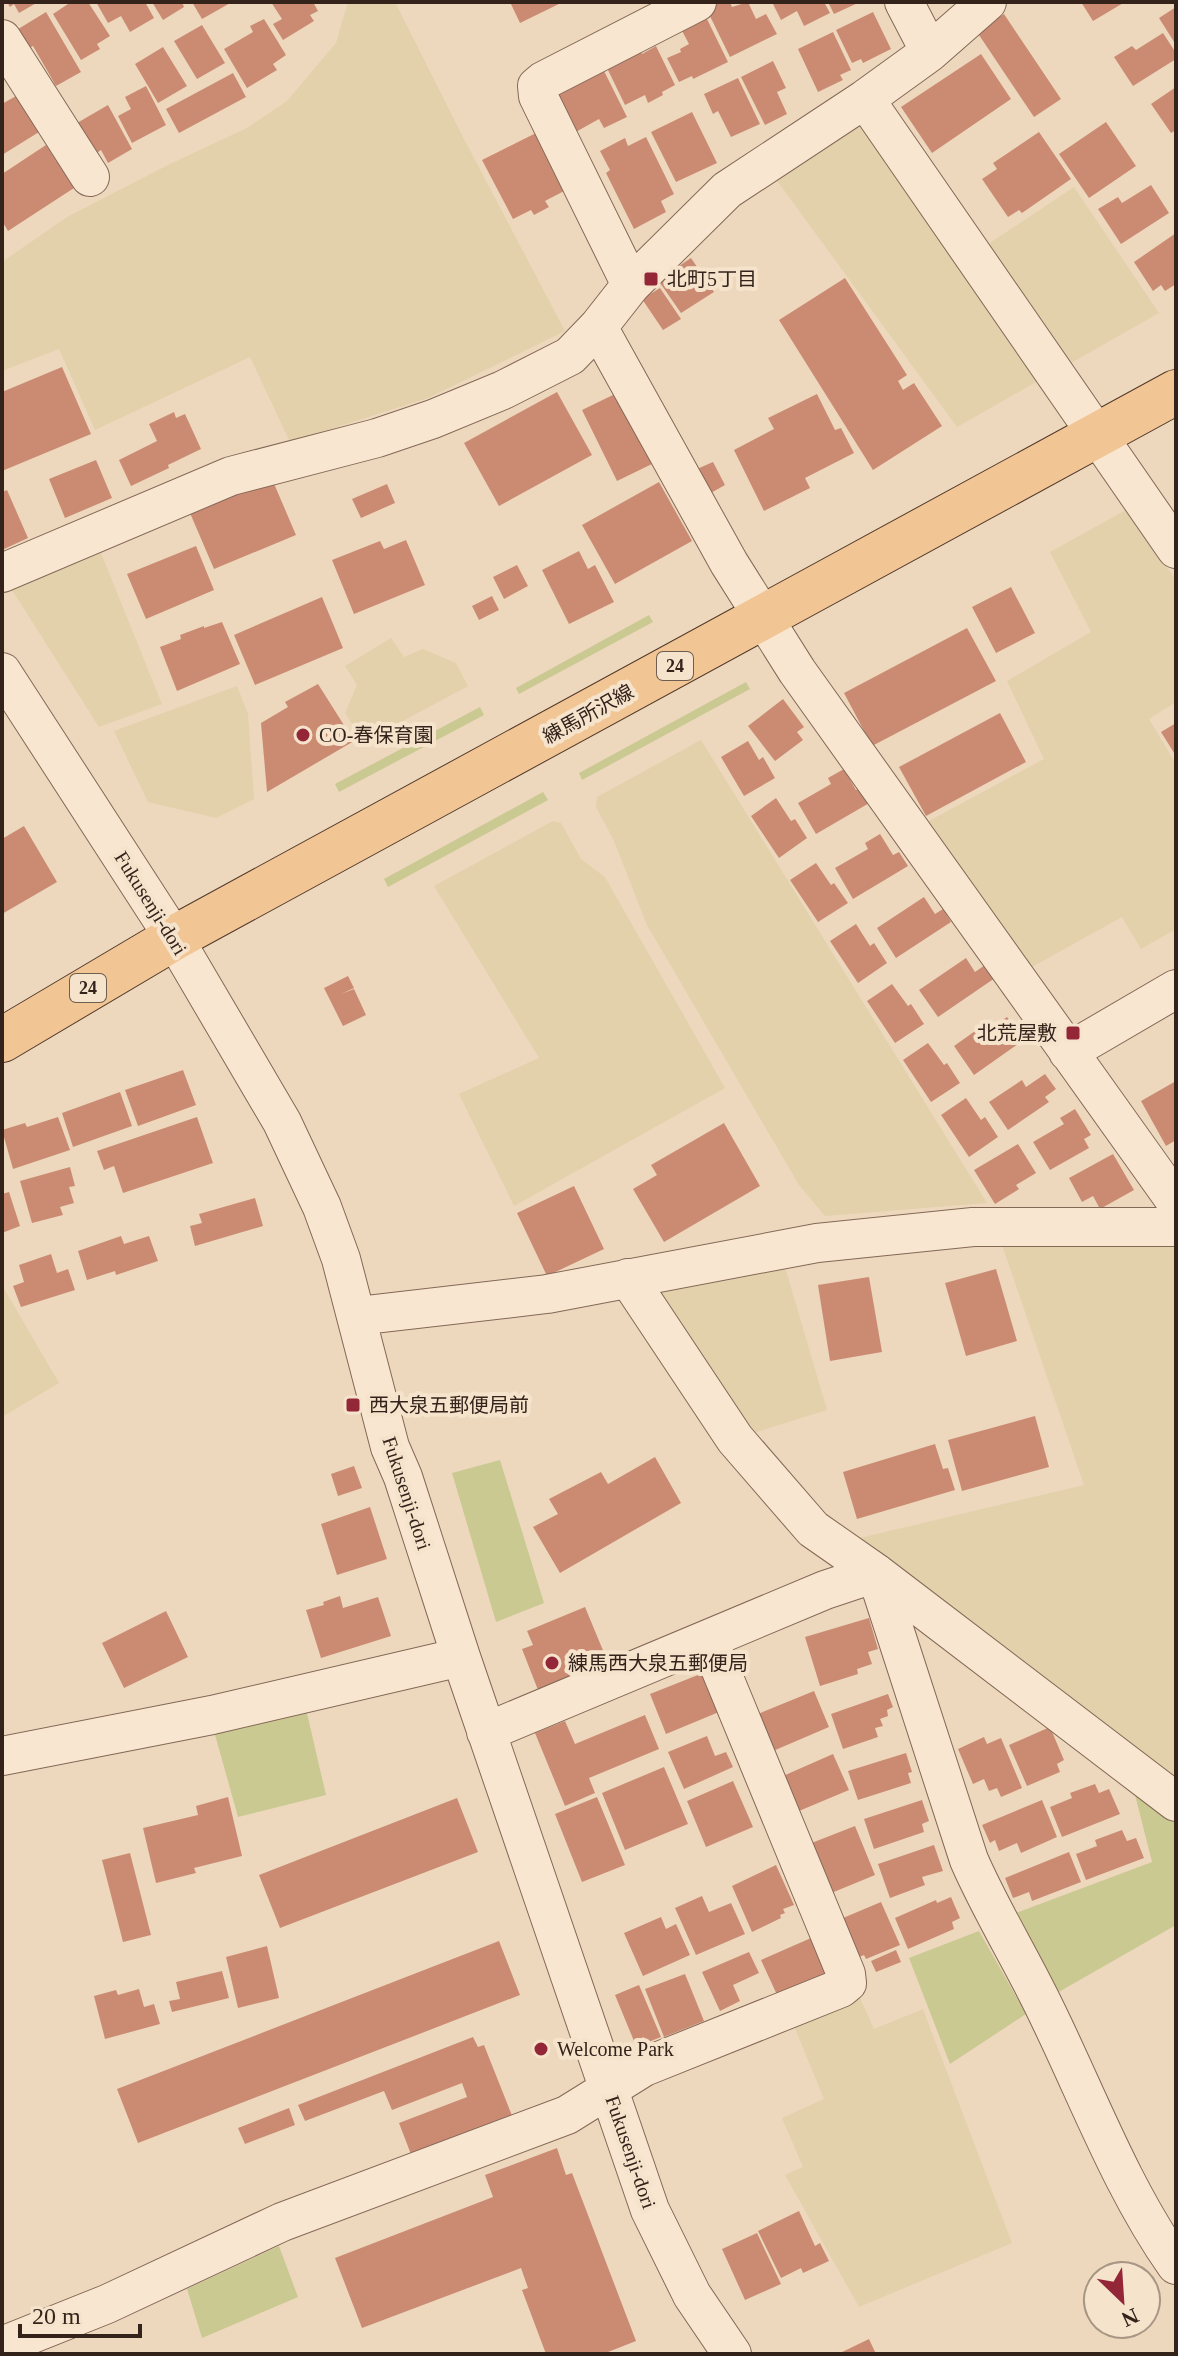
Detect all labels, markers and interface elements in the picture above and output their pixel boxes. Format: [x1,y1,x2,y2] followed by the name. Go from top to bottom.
[667,268,757,290] place label: 北町5丁目
[642,270,660,288] marker: 北町5丁目
[657,652,693,680] road number: 24
[539,680,637,748] street label: 練馬所沢線
[319,724,433,746] place label: CO-春保育園
[294,726,312,744] marker: CO-春保育園
[110,847,192,960] street label: Fukusenji-dori
[70,974,106,1002] road number: 24
[977,1022,1057,1044] place label: 北荒屋敷
[1064,1024,1082,1042] marker: 北荒屋敷
[369,1394,529,1416] place label: 西大泉五郵便局前
[344,1396,362,1414] marker: 西大泉五郵便局前
[377,1434,436,1553] street label: Fukusenji-dori
[568,1652,748,1674] place label: 練馬西大泉五郵便局
[543,1654,561,1672] marker: 練馬西大泉五郵便局
[557,2038,674,2060] place label: Welcome Park
[532,2040,550,2058] marker: Welcome Park
[600,2093,661,2212] street label: Fukusenji-dori
[1082,2260,1162,2340] north arrow
[20,2288,140,2338] scale bar
[32,2303,81,2329] text: 20 m
[1118,2303,1143,2332] text: N

